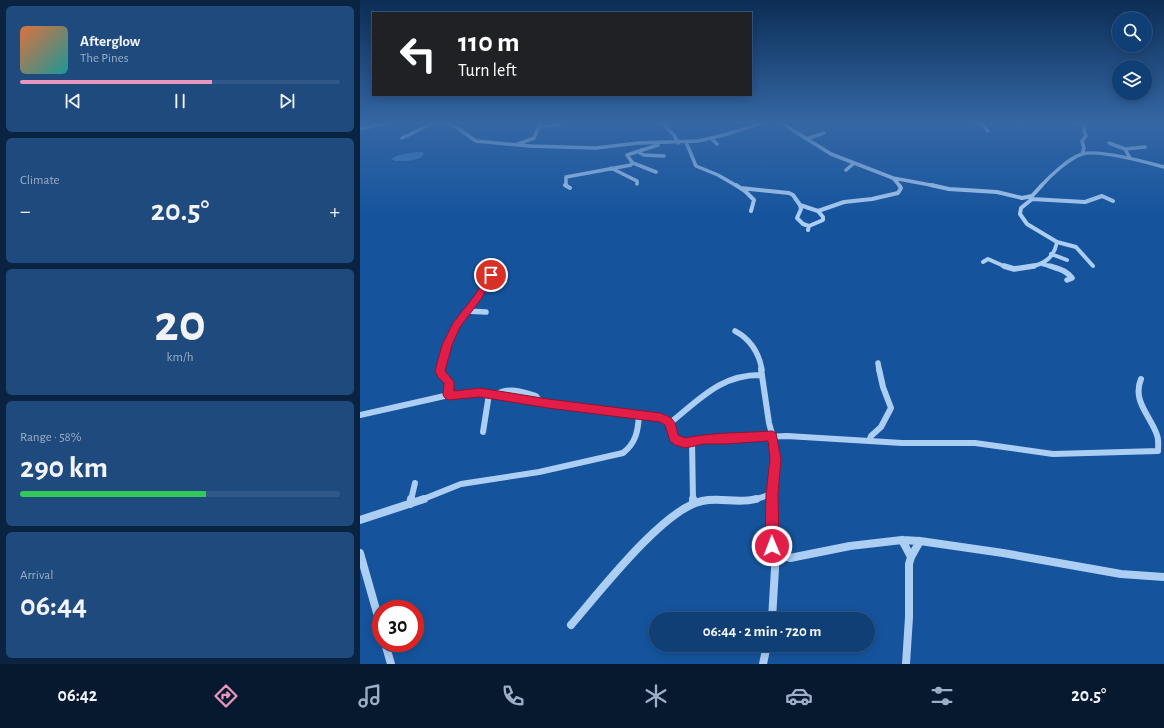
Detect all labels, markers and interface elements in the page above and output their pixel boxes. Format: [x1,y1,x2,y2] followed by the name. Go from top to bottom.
[1112,12,1152,100] map controls
[1112,12,1152,52] button: search
[392,28,444,80] icon: left
[458,29,520,57] text: 110 m
[80,34,140,49] text: Afterglow
[80,52,129,65] text: The Pines
[1112,60,1152,100] button: layers
[458,62,517,80] text: Turn left
[62,90,84,112] icon: previous
[169,90,191,112] icon: pause
[276,90,298,112] icon: next
[20,174,59,187] text: Climate
[151,196,209,226] text: 20.5°
[20,200,31,222] text: −
[329,200,340,222] text: +
[474,258,508,292] pin
[480,264,502,286] icon: arrive
[154,298,206,350] text: 20
[167,351,193,364] text: km/h
[20,431,81,444] text: Range · 58%
[20,453,108,483] text: 290 km
[751,525,793,567] position arrow
[20,569,53,582] text: Arrival
[20,591,87,621] text: 06:44
[372,600,424,652] speed limit sign: 30
[703,624,821,639] text: 06:44 · 2 min · 720 m
[212,682,240,710] icon: directions
[356,682,384,710] icon: music
[499,682,527,710] icon: phone
[642,682,670,710] icon: climate
[785,682,813,710] icon: car
[928,682,956,710] icon: filters
[58,687,97,705] text: 06:42
[1071,687,1106,705] text: 20.5°

